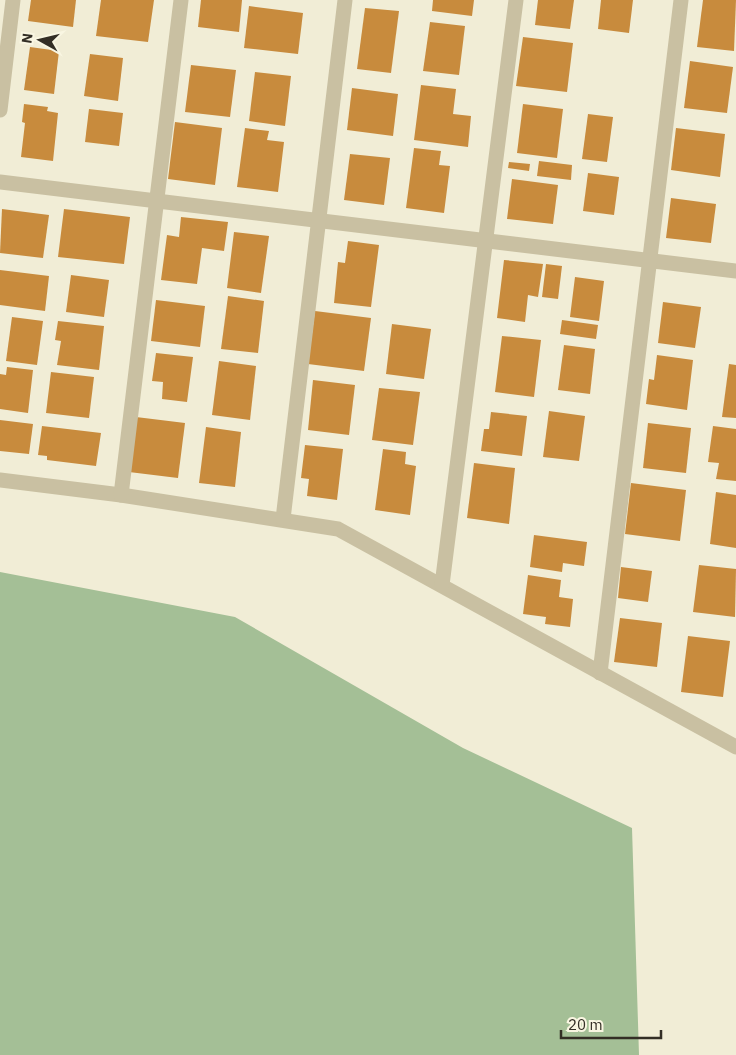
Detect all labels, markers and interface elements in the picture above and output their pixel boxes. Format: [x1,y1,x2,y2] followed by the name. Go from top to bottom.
[15,15,65,65] north arrow
[18,32,37,44] text: N
[561,1008,661,1040] scale bar
[568,1015,603,1034] text: 20 m

